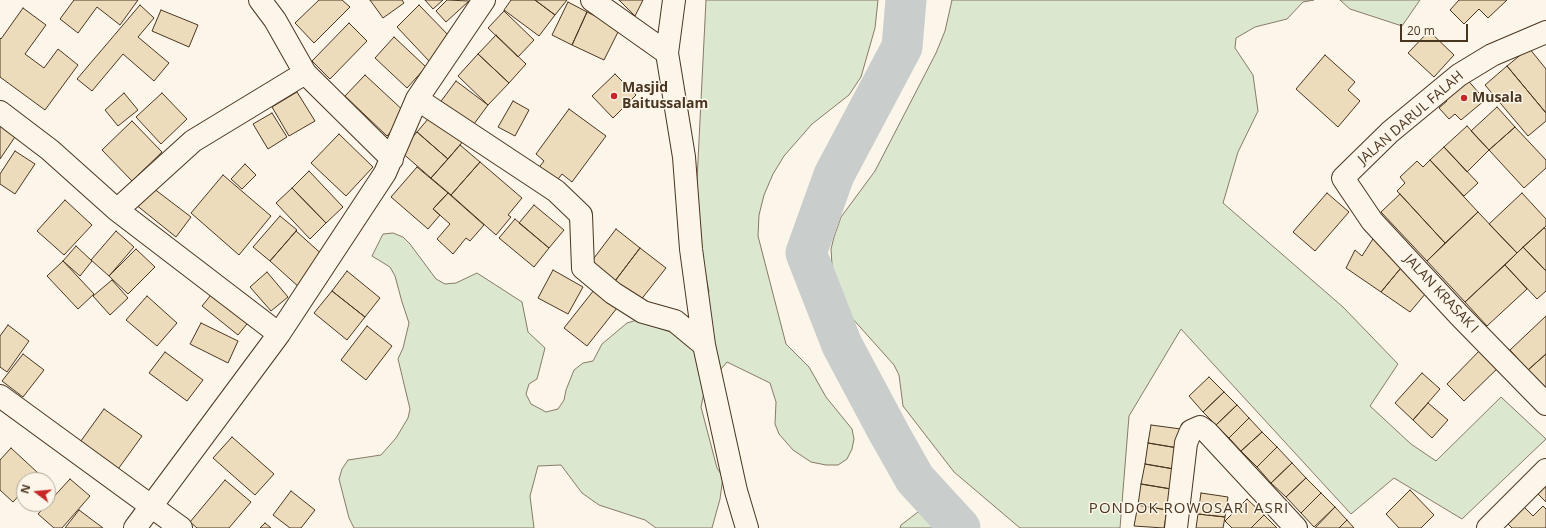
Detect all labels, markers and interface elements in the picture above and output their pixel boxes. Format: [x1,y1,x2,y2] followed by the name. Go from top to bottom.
[1402,16,1470,42] scale bar
[1407,22,1435,39] text: 20 m
[1355,68,1467,168] street label: JALAN DARUL FALAH
[622,80,708,112] place label: Masjid Baitussalam
[1472,90,1523,106] place label: Musala
[609,91,619,101] marker: Masjid Baitussalam
[1459,93,1469,103] marker: Musala
[1400,251,1482,337] street label: JALAN KRASAK I
[16,472,56,512] north arrow
[16,482,33,495] text: N
[1089,500,1289,518] district label: PONDOK ROWOSARI ASRI

